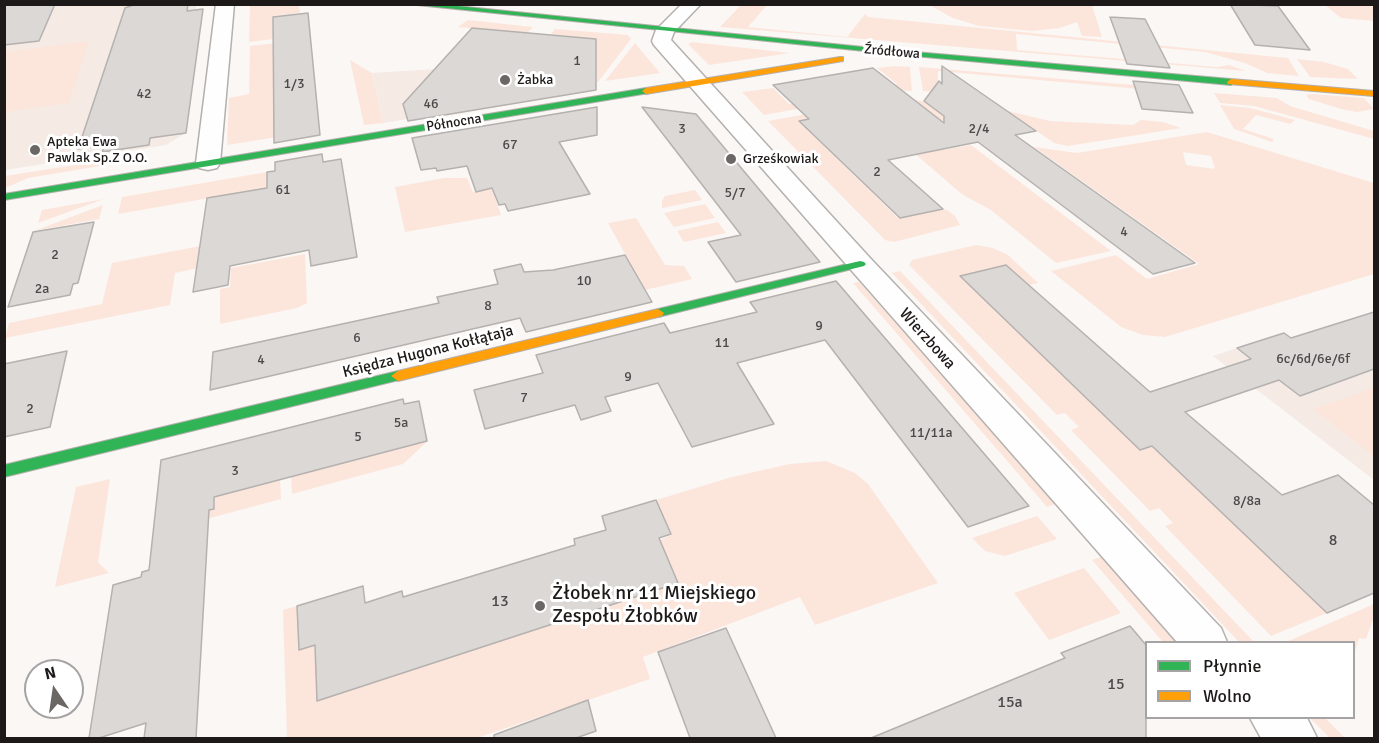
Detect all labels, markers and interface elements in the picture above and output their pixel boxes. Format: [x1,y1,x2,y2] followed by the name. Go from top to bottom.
[863,41,921,63] street label: Źródłowa
[573,53,581,69] house number: 1
[517,72,553,88] place label: Żabka
[498,73,512,87] marker: Żabka
[283,76,305,92] house number: 1/3
[136,86,152,102] house number: 42
[423,96,439,112] house number: 46
[425,110,483,136] street label: Północna
[678,121,686,137] house number: 3
[968,121,990,137] house number: 2/4
[47,134,147,166] place label: Apteka Ewa Pawlak Sp.Z O.O.
[502,137,518,153] house number: 67
[28,143,42,157] marker: Apteka Ewa Pawlak Sp.Z O.O.
[743,151,819,167] place label: Grześkowiak
[724,152,738,166] marker: Grześkowiak
[873,164,881,180] house number: 2
[275,182,291,198] house number: 61
[724,185,746,201] house number: 5/7
[1120,224,1128,240] house number: 4
[51,247,59,263] house number: 2
[576,273,592,289] house number: 10
[35,281,49,297] house number: 2a
[484,298,492,314] house number: 8
[895,305,959,373] street label: Wierzbowa
[815,318,823,334] house number: 9
[341,321,515,383] street label: Księdza Hugona Kołłątaja
[353,330,361,346] house number: 6
[714,335,730,351] house number: 11
[1276,351,1350,367] house number: 6c/6d/6e/6f
[257,352,265,368] house number: 4
[624,369,632,385] house number: 9
[520,390,528,406] house number: 7
[26,401,34,417] house number: 2
[394,415,408,431] house number: 5a
[909,425,953,441] house number: 11/11a
[354,429,362,445] house number: 5
[231,463,239,479] house number: 3
[1233,493,1261,509] house number: 8/8a
[1329,531,1337,551] house number: 8
[552,582,756,629] place label: Żłobek nr 11 Miejskiego Zespołu Żłobków
[491,592,509,612] house number: 13
[533,599,547,613] marker: Żłobek nr 11 Miejskiego Zespołu Żłobków
[1145,641,1355,719] legend
[1203,655,1261,677] text: Płynnie
[24,659,84,719] north arrow
[43,662,58,684] text: N
[1107,675,1125,695] house number: 15
[1203,685,1251,707] text: Wolno
[997,693,1023,713] house number: 15a

